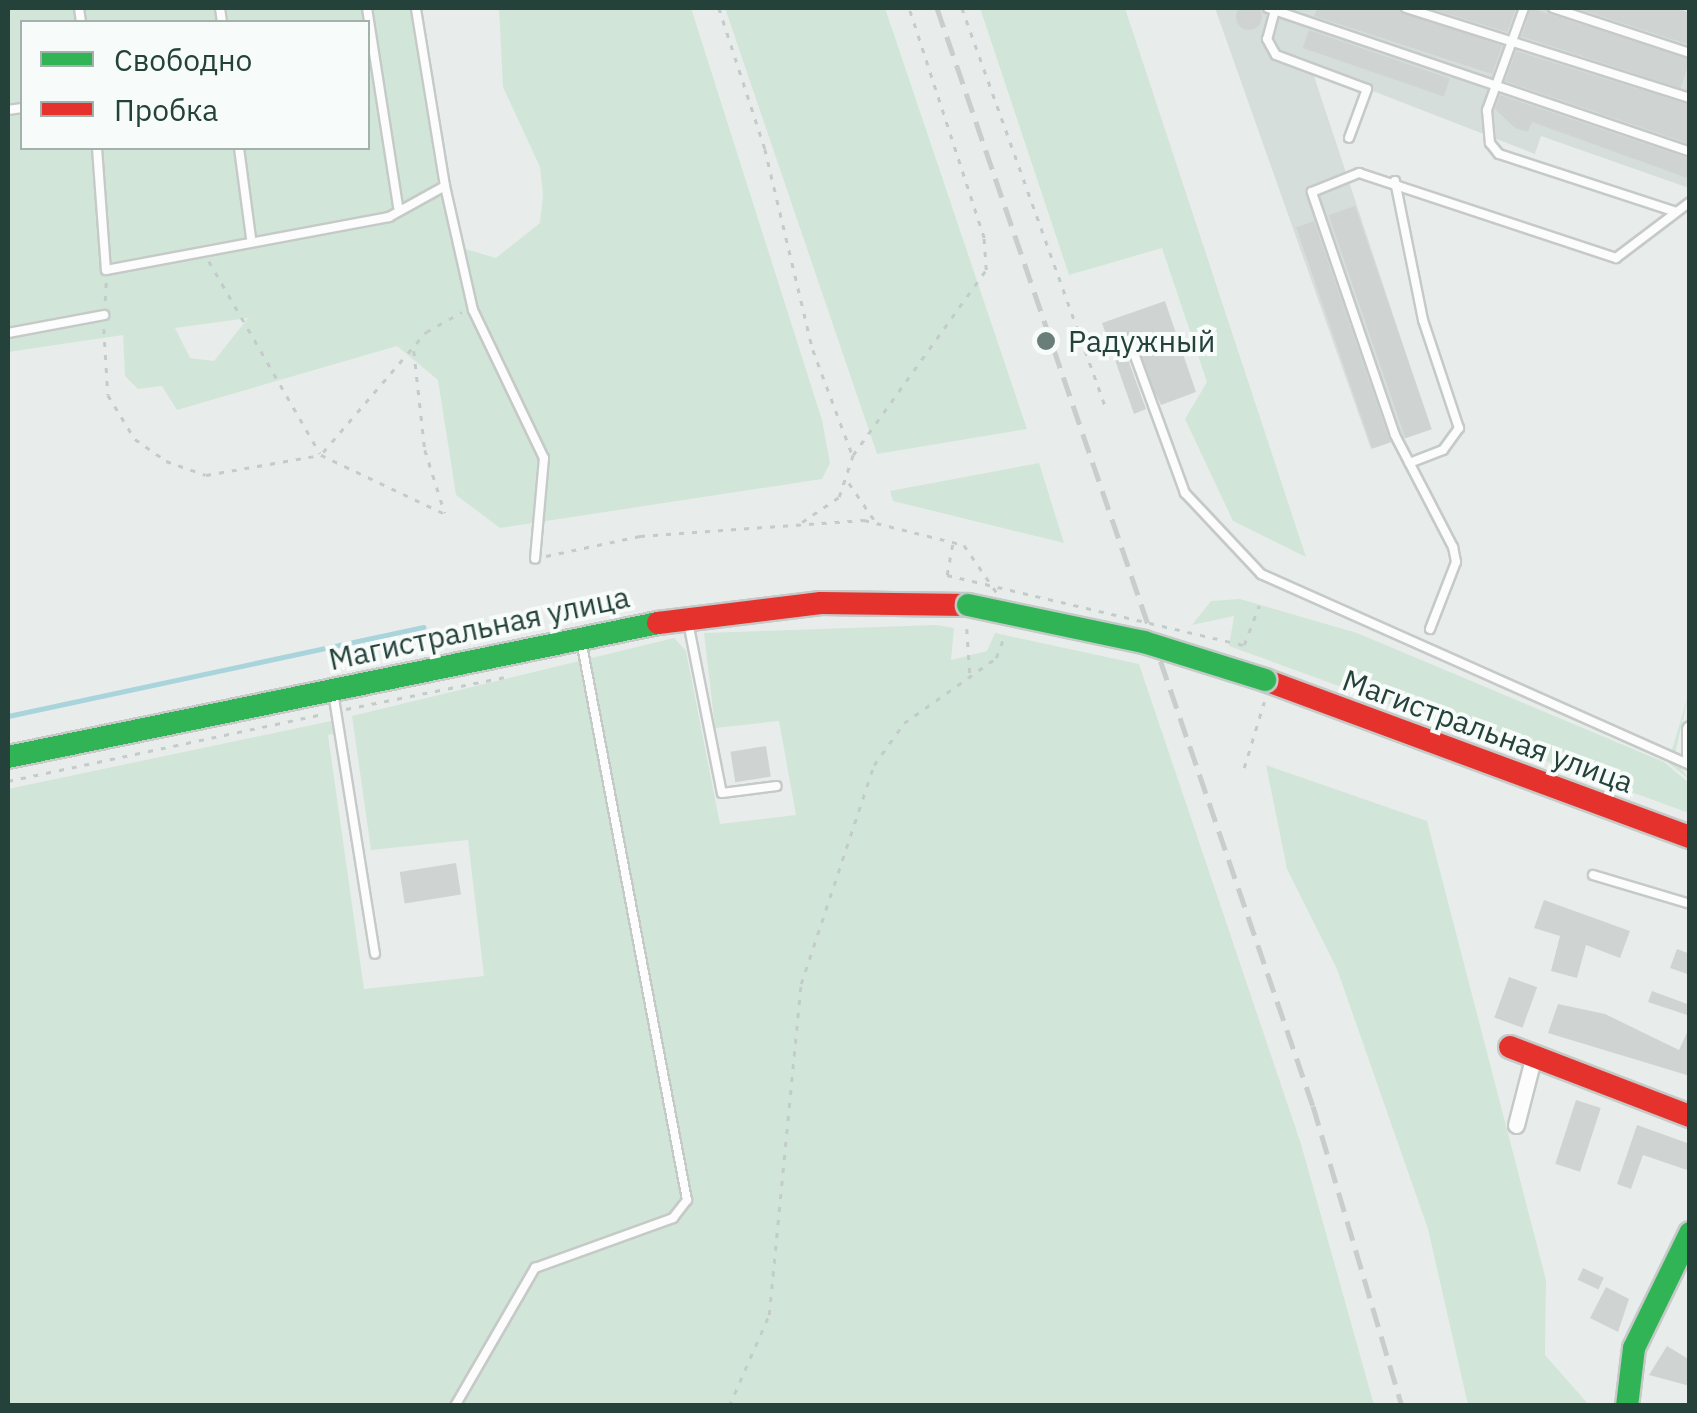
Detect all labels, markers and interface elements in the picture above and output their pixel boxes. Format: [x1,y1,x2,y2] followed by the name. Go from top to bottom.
[20,20,370,150] legend
[114,40,252,79] text: Свободно
[114,90,218,129] text: Пробка
[1068,323,1215,359] place label: Радужный
[1033,328,1059,354] marker: Радужный
[325,579,633,677] street label: Магистральная улица
[1338,662,1638,800] street label: Магистральная улица

